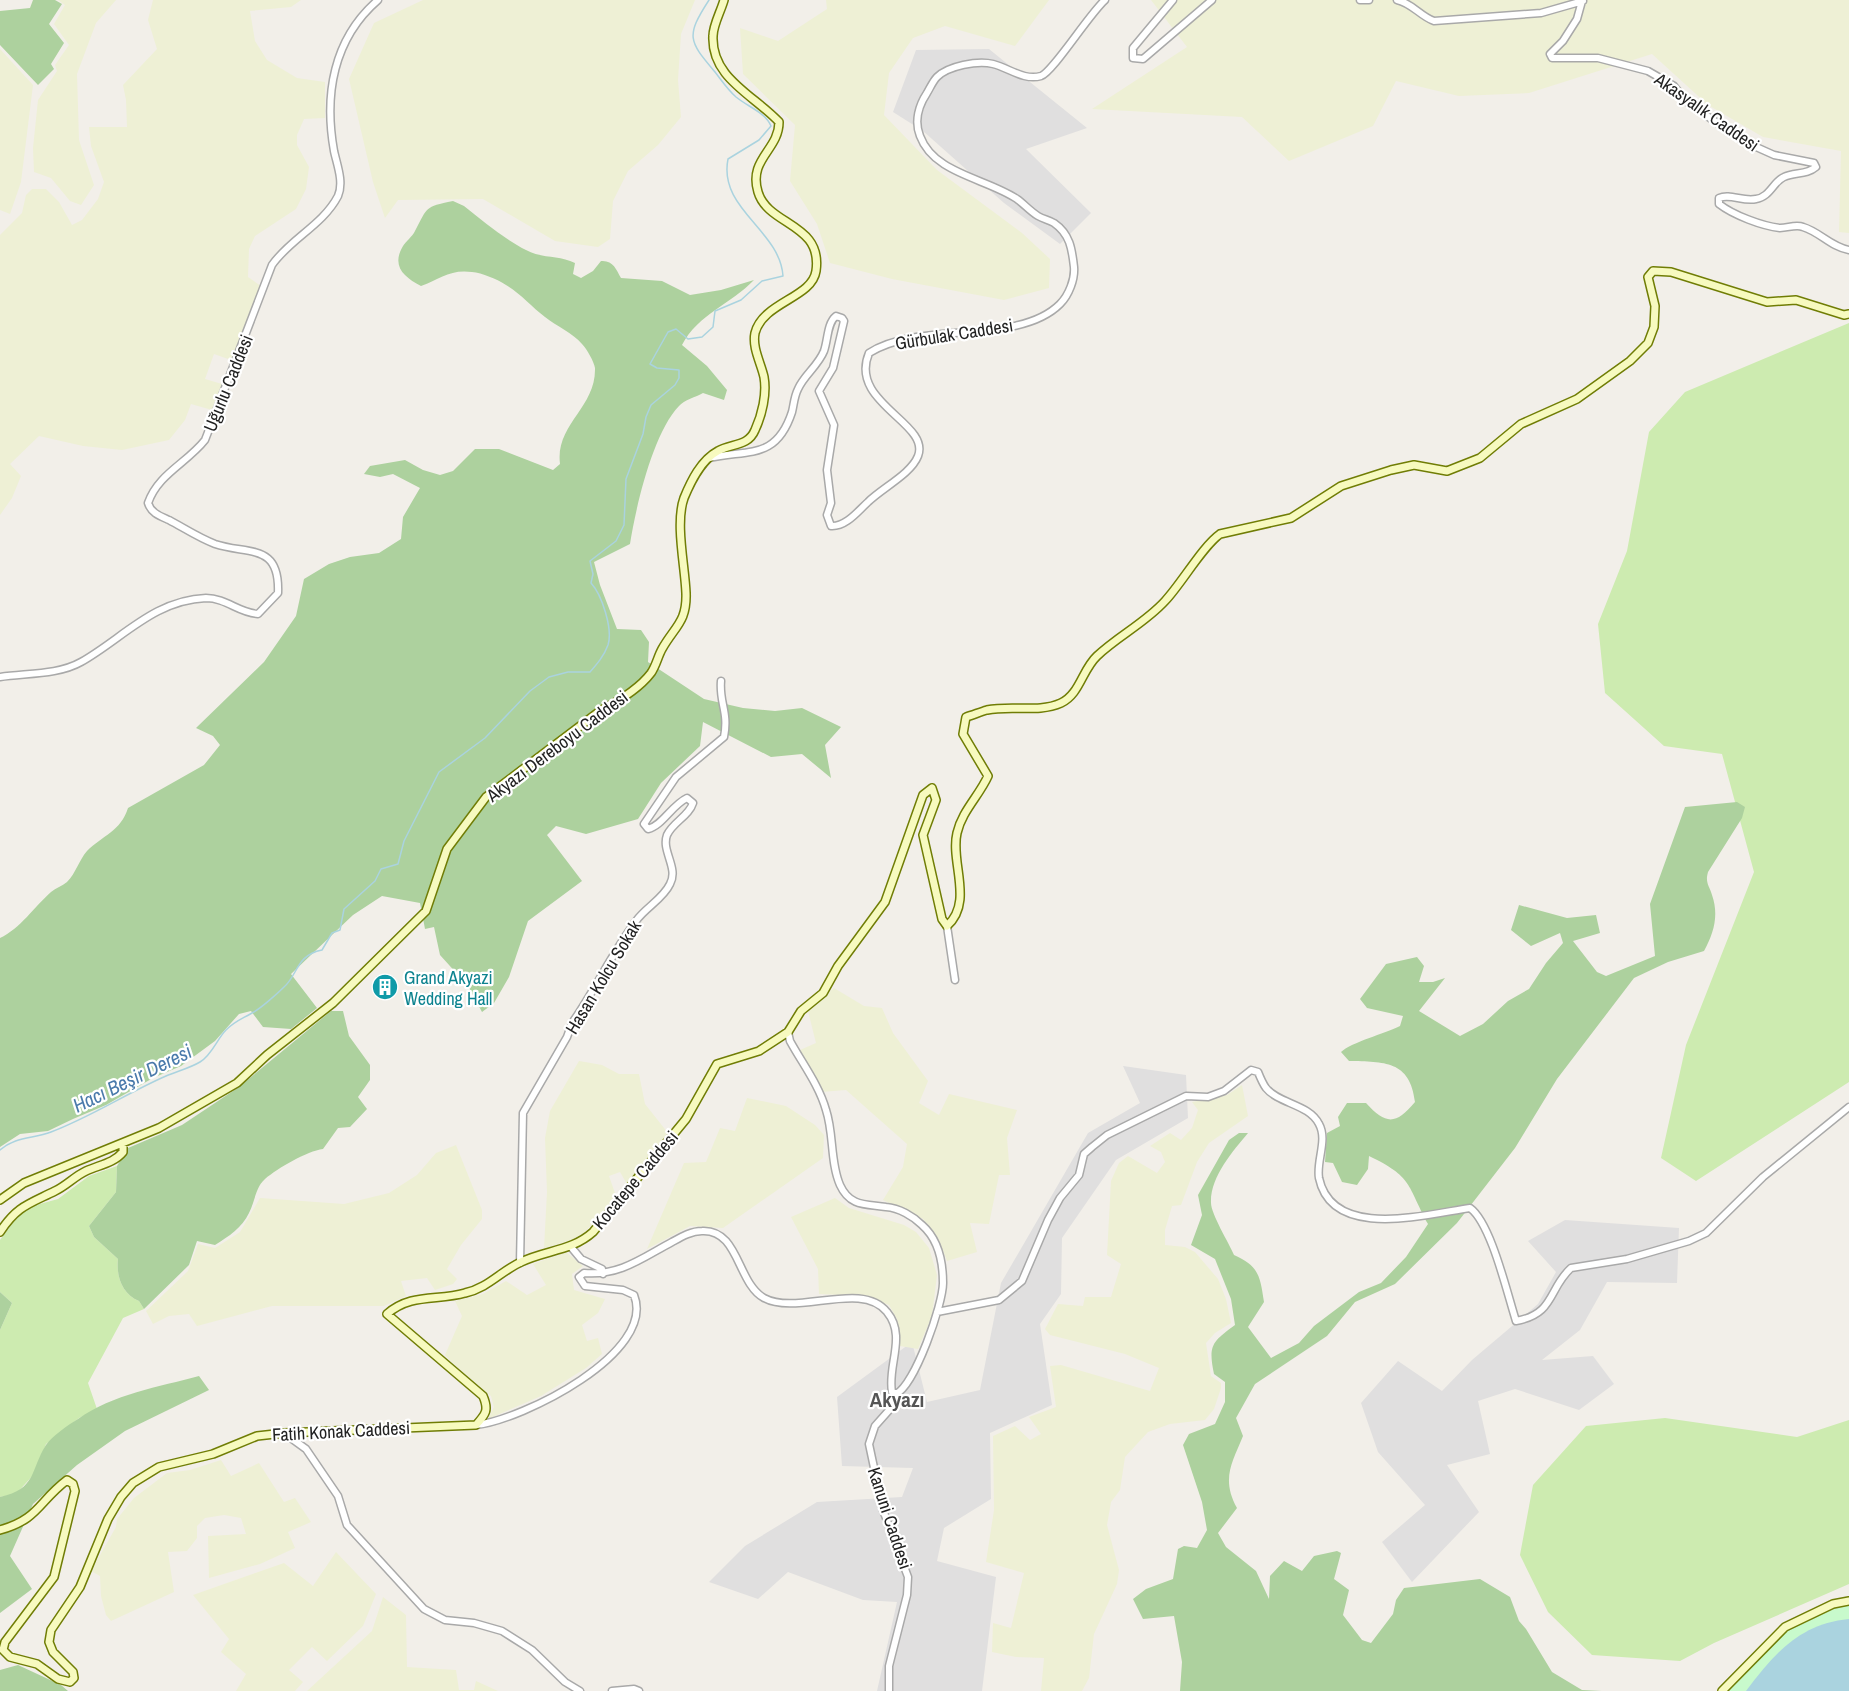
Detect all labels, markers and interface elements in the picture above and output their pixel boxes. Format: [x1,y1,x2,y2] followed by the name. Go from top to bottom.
[1649,66,1764,157] street label: Akasyalık Caddesi
[893,312,1015,356] street label: Gürbulak Caddesi
[197,331,259,435] street label: Uğurlu Caddesi
[480,684,633,808] street label: Akyazı Dereboyu Caddesi
[559,915,647,1039] street label: Hasan Kolcu Sokak
[404,965,493,1011] place label: Grand Akyazi Wedding Hall
[370,972,400,1002] building icon: Grand Akyazi Wedding Hall
[68,1037,196,1119] water label: Hacı Beşir Deresi
[586,1125,684,1235] street label: Kocatepe Caddesi
[870,1385,924,1414] district label: Akyazı
[271,1415,411,1447] street label: Fatih Konak Caddesi
[862,1464,918,1572] street label: Kanuni Caddesi

